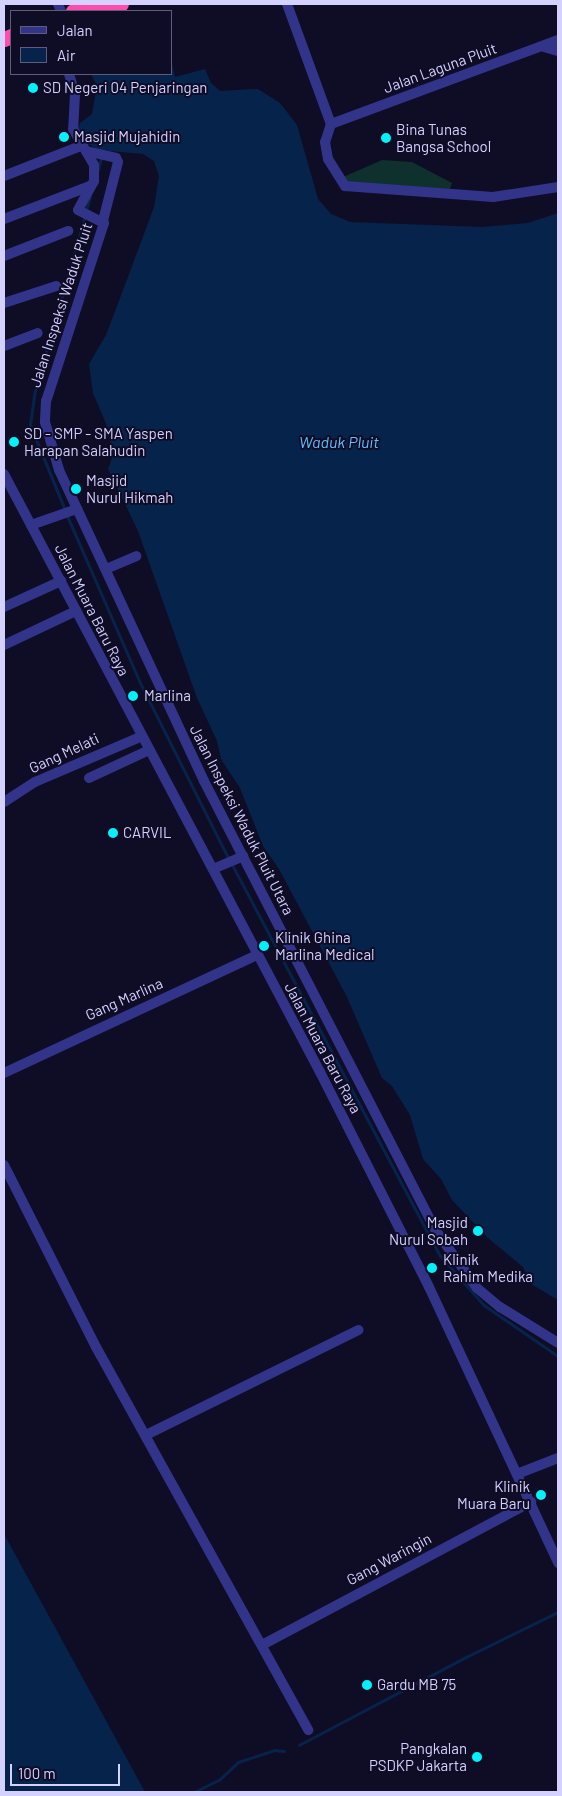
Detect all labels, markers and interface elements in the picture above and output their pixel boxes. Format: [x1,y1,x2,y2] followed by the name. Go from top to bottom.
[10,10,172,75] legend
[57,21,93,39] text: Jalan
[381,39,499,97] street label: Jalan Laguna Pluit
[57,46,75,64] text: Air
[43,79,207,97] place label: SD Negeri 04 Penjaringan
[27,82,39,94] marker: SD Negeri 04 Penjaringan
[396,120,491,155] place label: Bina Tunas Bangsa School
[74,128,180,146] place label: Masjid Mujahidin
[58,131,70,143] marker: Masjid Mujahidin
[380,132,392,144] marker: Bina Tunas Bangsa School
[26,220,96,390] street label: Jalan Inspeksi Waduk Pluit
[24,424,173,459] place label: SD - SMP - SMA Yaspen Harapan Salahudin
[299,432,379,452] water label: Waduk Pluit
[8,436,20,448] marker: SD - SMP - SMA Yaspen Harapan Salahudin
[86,471,173,506] place label: Masjid Nurul Hikmah
[70,483,82,495] marker: Masjid Nurul Hikmah
[51,541,133,679] street label: Jalan Muara Baru Raya
[144,687,191,705] place label: Marlina
[126,689,140,703] marker: Marlina
[186,722,298,918] street label: Jalan Inspeksi Waduk Pluit Utara
[26,729,102,777] street label: Gang Melati
[123,824,171,842] place label: CARVIL
[107,827,119,839] marker: CARVIL
[275,928,375,963] place label: Klinik Ghina Marlina Medical
[257,939,271,953] marker: Klinik Ghina Marlina Medical
[83,974,165,1024] street label: Gang Marlina
[281,979,365,1117] street label: Jalan Muara Baru Raya
[389,1213,468,1248] place label: Masjid Nurul Sobah
[472,1225,484,1237] marker: Masjid Nurul Sobah
[443,1250,533,1285] place label: Klinik Rahim Medika
[425,1261,439,1275] marker: Klinik Rahim Medika
[457,1477,530,1512] place label: Klinik Muara Baru
[534,1488,548,1502] marker: Klinik Muara Baru
[344,1529,434,1589] street label: Gang Waringin
[377,1676,456,1694] place label: Gardu MB 75
[361,1679,373,1691] marker: Gardu MB 75
[369,1739,467,1774] place label: Pangkalan PSDKP Jakarta
[471,1751,483,1763] marker: Pangkalan PSDKP Jakarta
[12,1754,122,1786] scale bar
[18,1764,56,1782] text: 100 m

